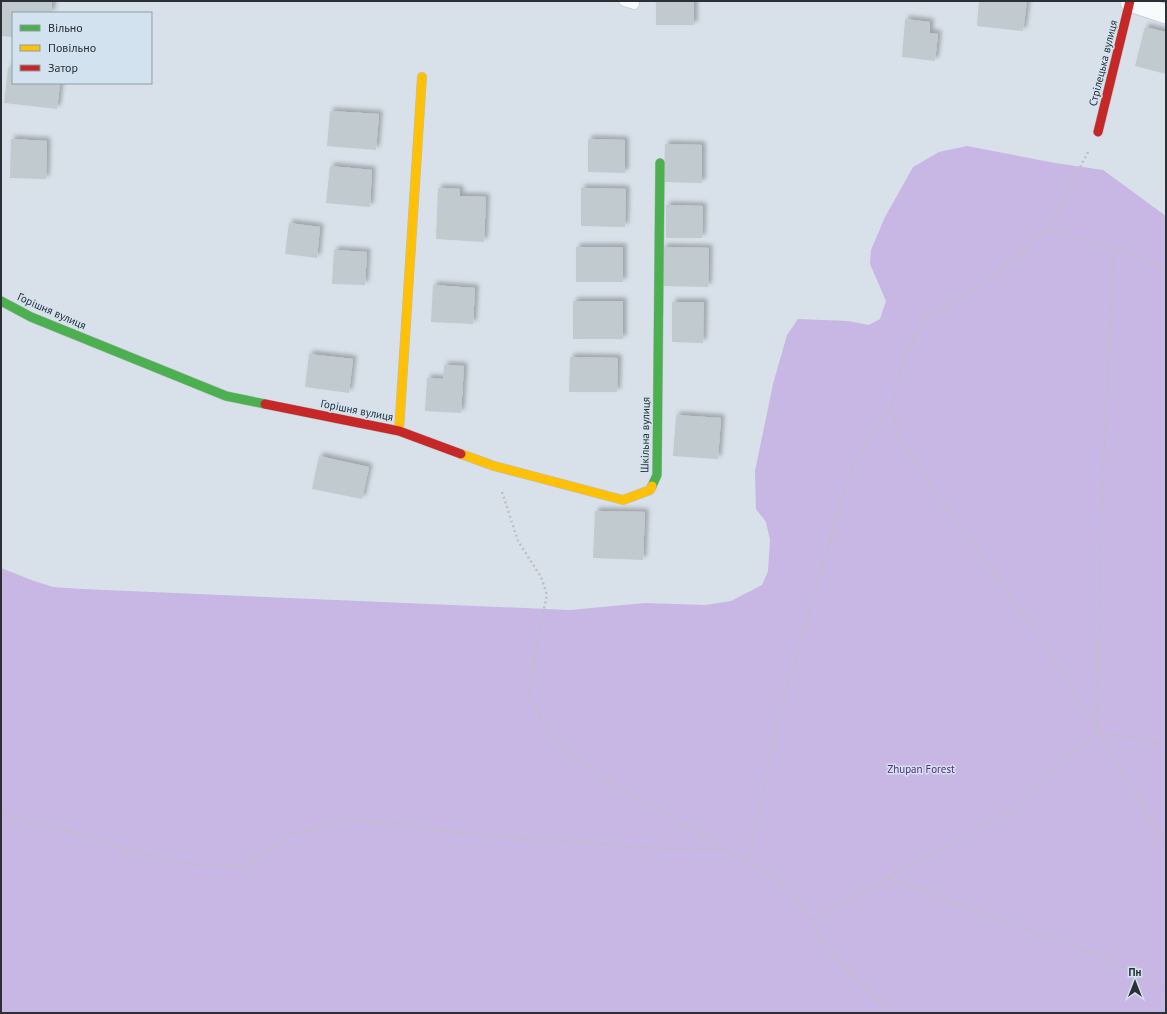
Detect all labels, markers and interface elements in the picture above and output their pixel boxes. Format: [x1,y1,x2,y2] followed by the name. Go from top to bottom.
[12,12,152,84] legend
[1086,19,1120,107] street label: Стрілецька вулиця
[48,20,83,35] text: Вільно
[48,40,96,55] text: Повільно
[48,60,78,75] text: Затор
[15,290,89,332] street label: Горішня вулиця
[319,396,395,424] street label: Горішня вулиця
[637,397,653,473] street label: Шкільна вулиця
[887,762,955,776] park label: Zhupan Forest
[1115,962,1155,1002] north arrow
[1129,965,1142,979] text: Пн

